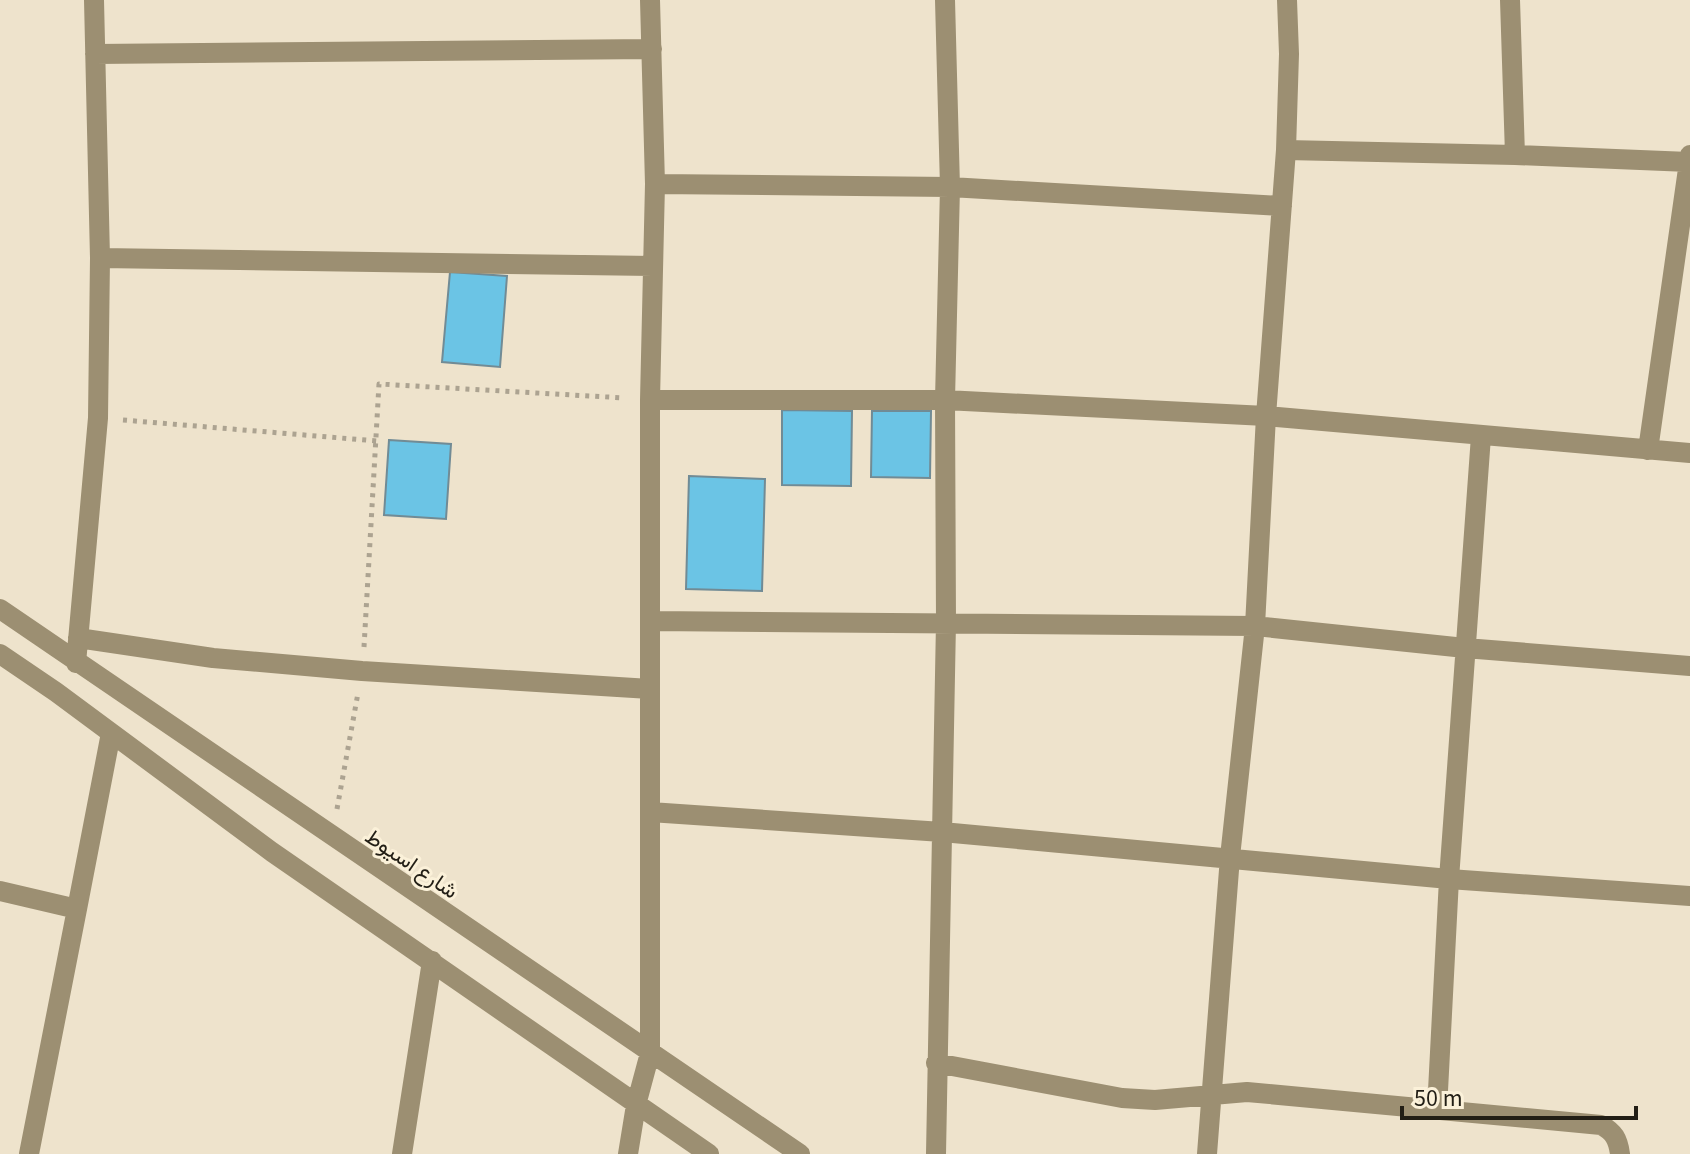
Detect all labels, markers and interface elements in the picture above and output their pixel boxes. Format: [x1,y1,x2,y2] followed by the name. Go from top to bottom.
[358,821,464,907] street label: شارع اسيوط
[1402,1070,1636,1120] scale bar
[1414,1081,1463,1116] text: 50 m

